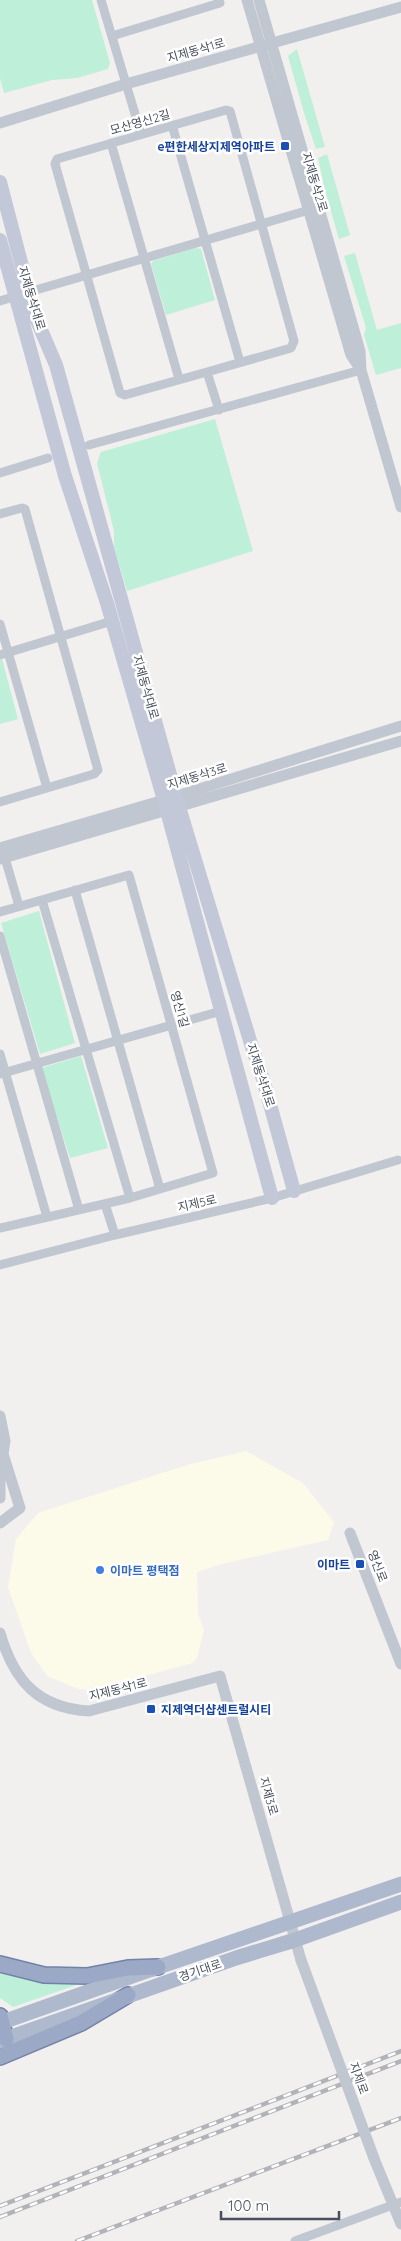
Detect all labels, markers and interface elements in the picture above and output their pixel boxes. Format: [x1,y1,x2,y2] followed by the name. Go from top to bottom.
[165,35,227,65] street label: 지제동삭1로
[108,106,172,138] street label: 모산영신2길
[158,139,275,154] place label: e편한세상지제역아파트
[279,140,291,152] marker: e편한세상지제역아파트
[299,150,331,214] street label: 지제동삭2로
[15,264,49,332] street label: 지제동삭대로
[130,653,162,721] street label: 지제동삭대로
[165,760,229,792] street label: 지제동삭3로
[168,989,192,1029] street label: 영신1길
[244,1041,278,1109] street label: 지제동삭대로
[176,1191,218,1215] street label: 지제5로
[365,1548,391,1584] street label: 영신로
[317,1557,350,1572] place label: 이마트
[354,1558,366,1570] marker: 이마트
[110,1563,180,1578] place label: 이마트 평택점
[94,1564,106,1576] marker: 이마트 평택점
[87,1675,149,1703] street label: 지제동삭1로
[161,1702,271,1717] place label: 지제역더샵센트럴시티
[145,1703,157,1715] marker: 지제역더샵센트럴시티
[256,1775,282,1817] street label: 지제3로
[177,1956,223,1984] street label: 경기대로
[346,2060,372,2096] street label: 지제로
[221,2188,338,2220] scale bar
[228,2196,269,2215] text: 100 m

